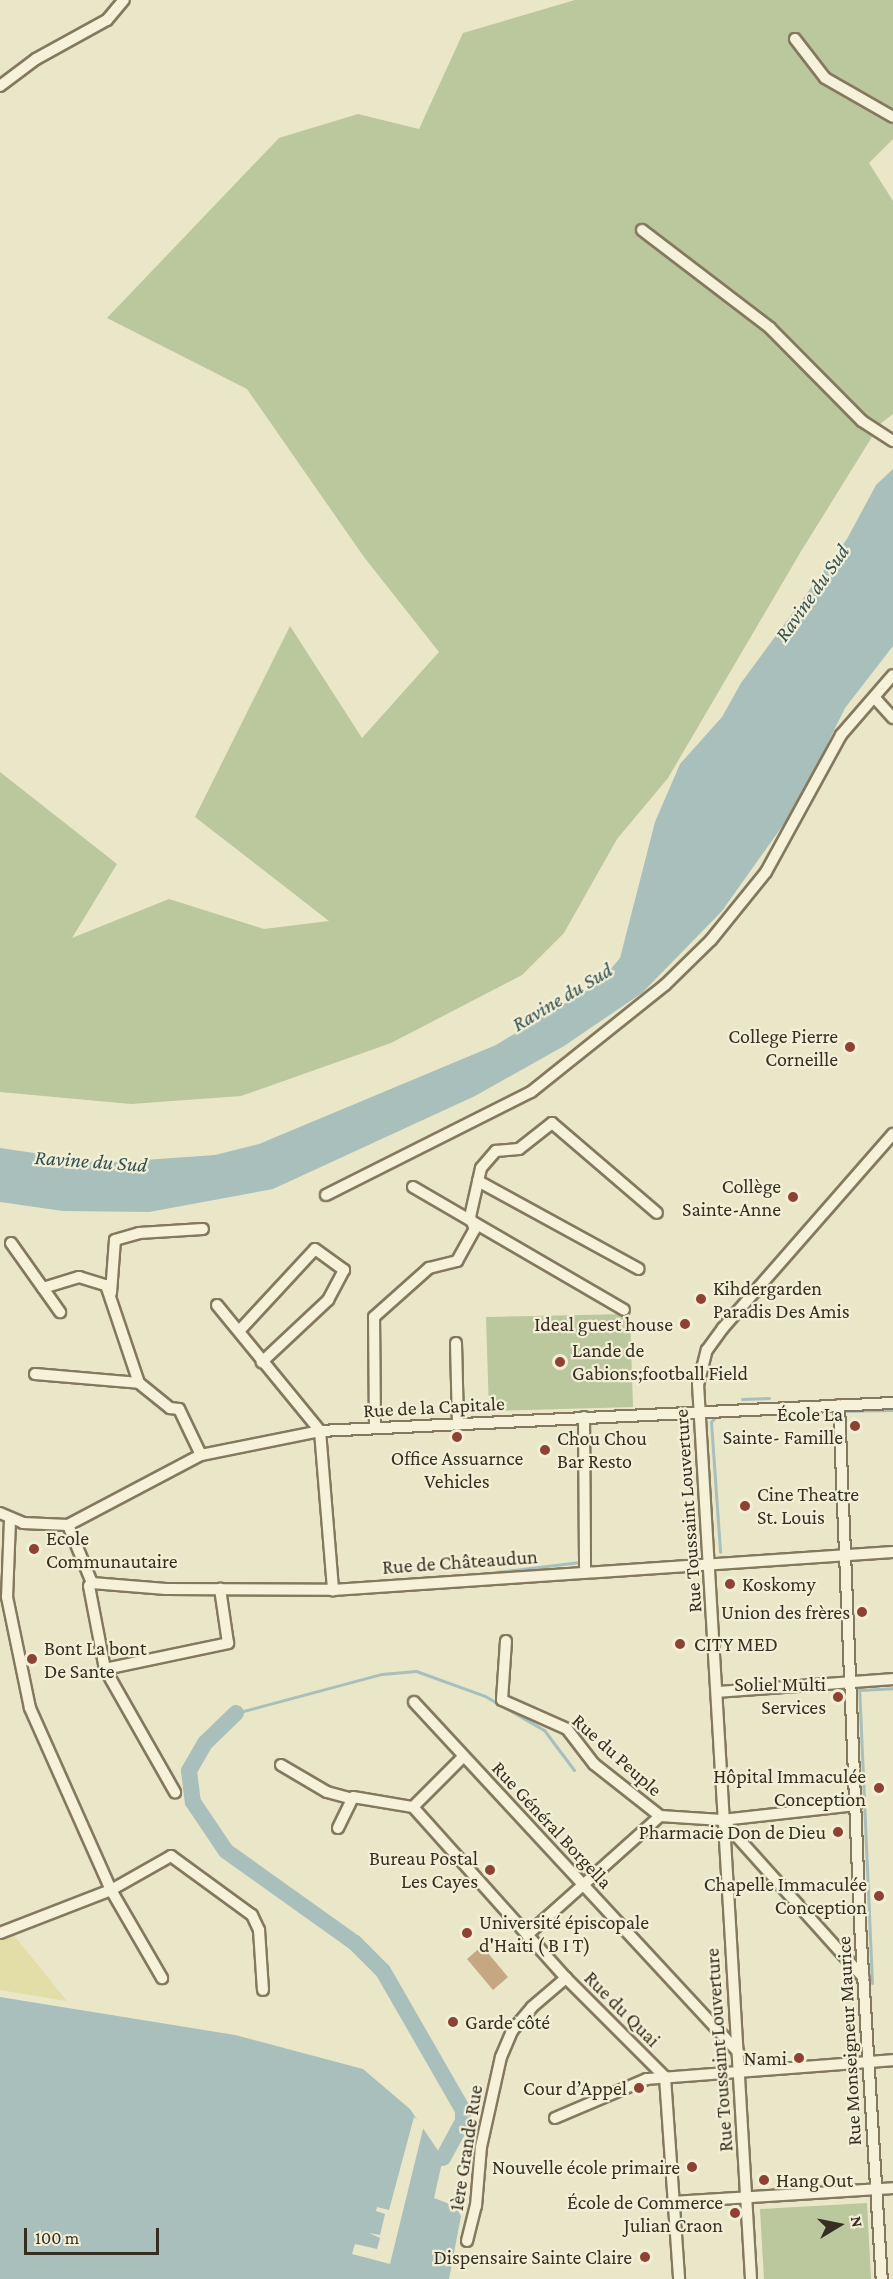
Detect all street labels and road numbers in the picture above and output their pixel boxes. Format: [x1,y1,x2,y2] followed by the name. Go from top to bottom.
[363,1391,505,1423] street label: Rue de la Capitale
[669,1408,707,1614] street label: Rue Toussaint Louverture
[381,1545,539,1579] street label: Rue de Châteaudun
[567,1708,667,1802] street label: Rue du Peuple
[487,1756,617,1894] street label: Rue Général Borgella
[832,1936,866,2146] street label: Rue Monseigneur Maurice
[700,1947,738,2153] street label: Rue Toussaint Louverture
[579,1966,665,2052] street label: Rue du Quai
[444,2083,488,2213] street label: 1ère Grande Rue

